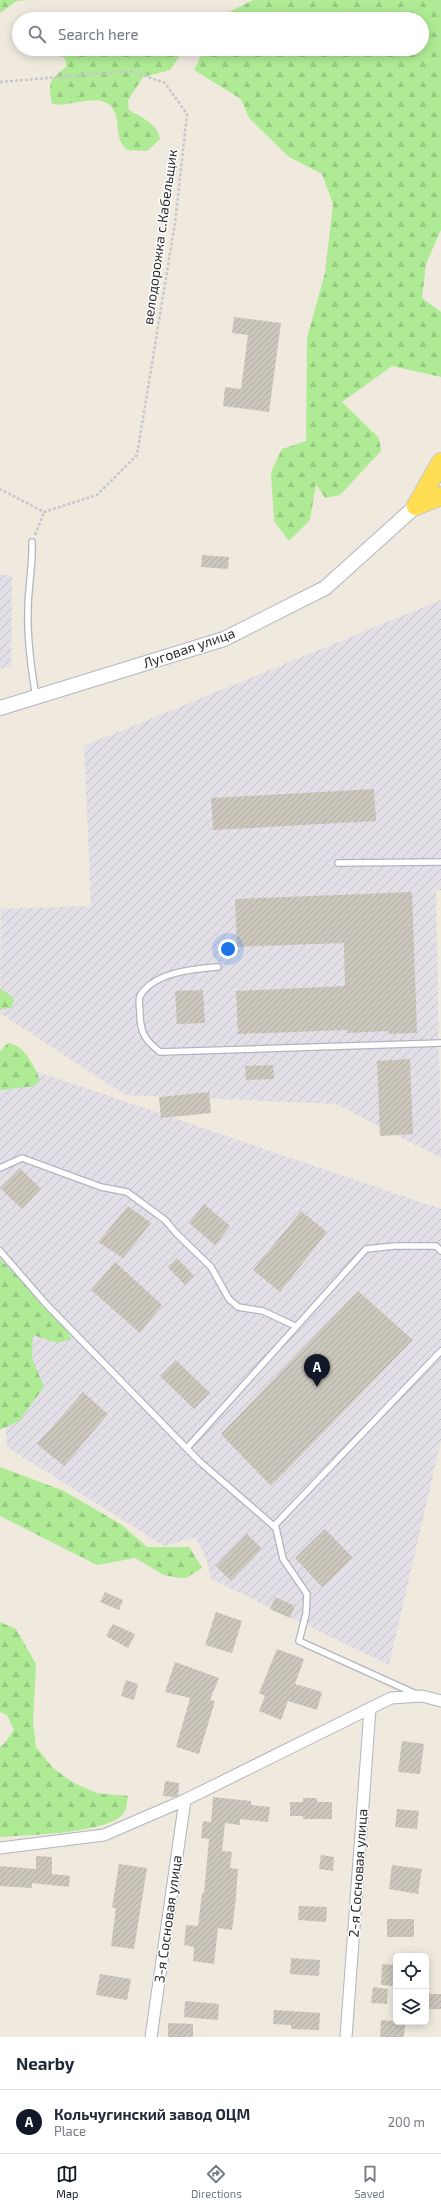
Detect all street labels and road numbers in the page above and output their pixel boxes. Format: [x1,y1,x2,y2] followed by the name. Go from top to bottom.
[139,148,180,326] street label: велодорожка с.Кабельщик
[141,624,237,671] street label: Луговая улица
[345,1808,370,1938] street label: 2-я Сосновая улица
[150,1854,185,1984] street label: 3-я Сосновая улица

